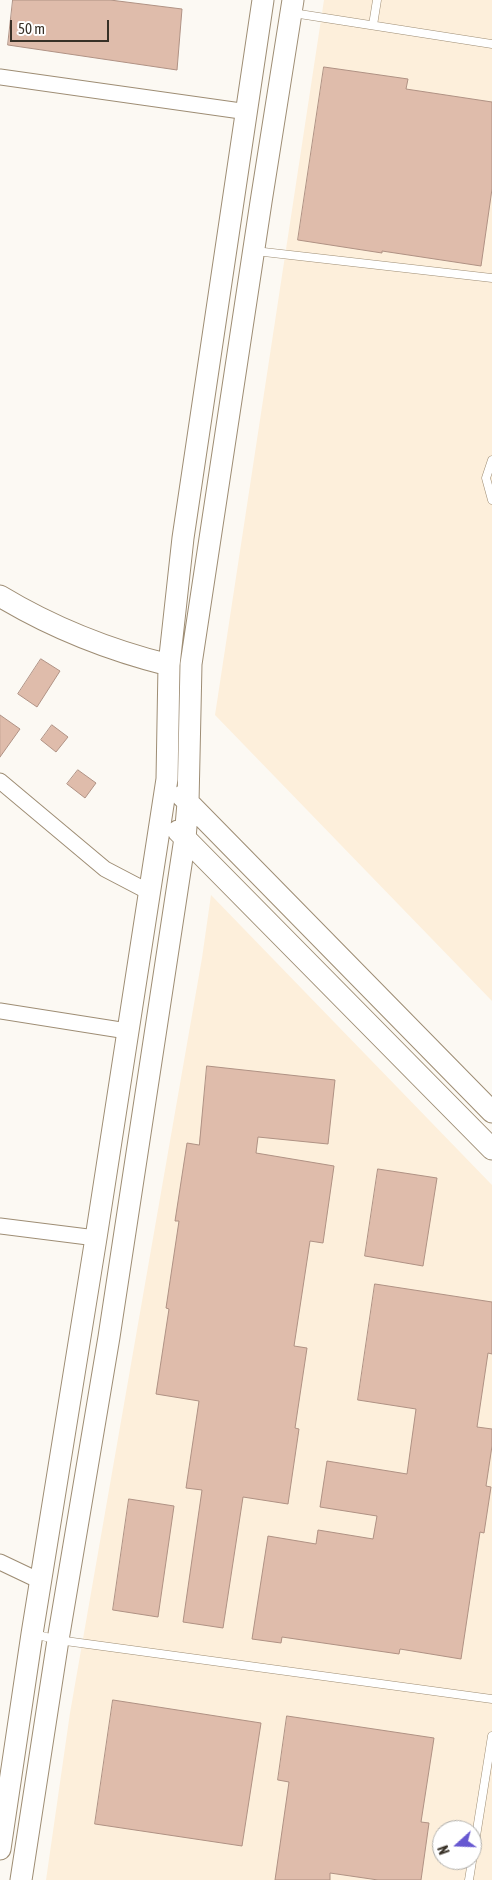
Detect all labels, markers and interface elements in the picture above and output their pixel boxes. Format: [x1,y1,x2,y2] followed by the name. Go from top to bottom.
[12,10,111,42] scale bar
[18,20,45,37] text: 50 m
[432,1820,482,1870] north arrow
[435,1843,453,1856] text: N

